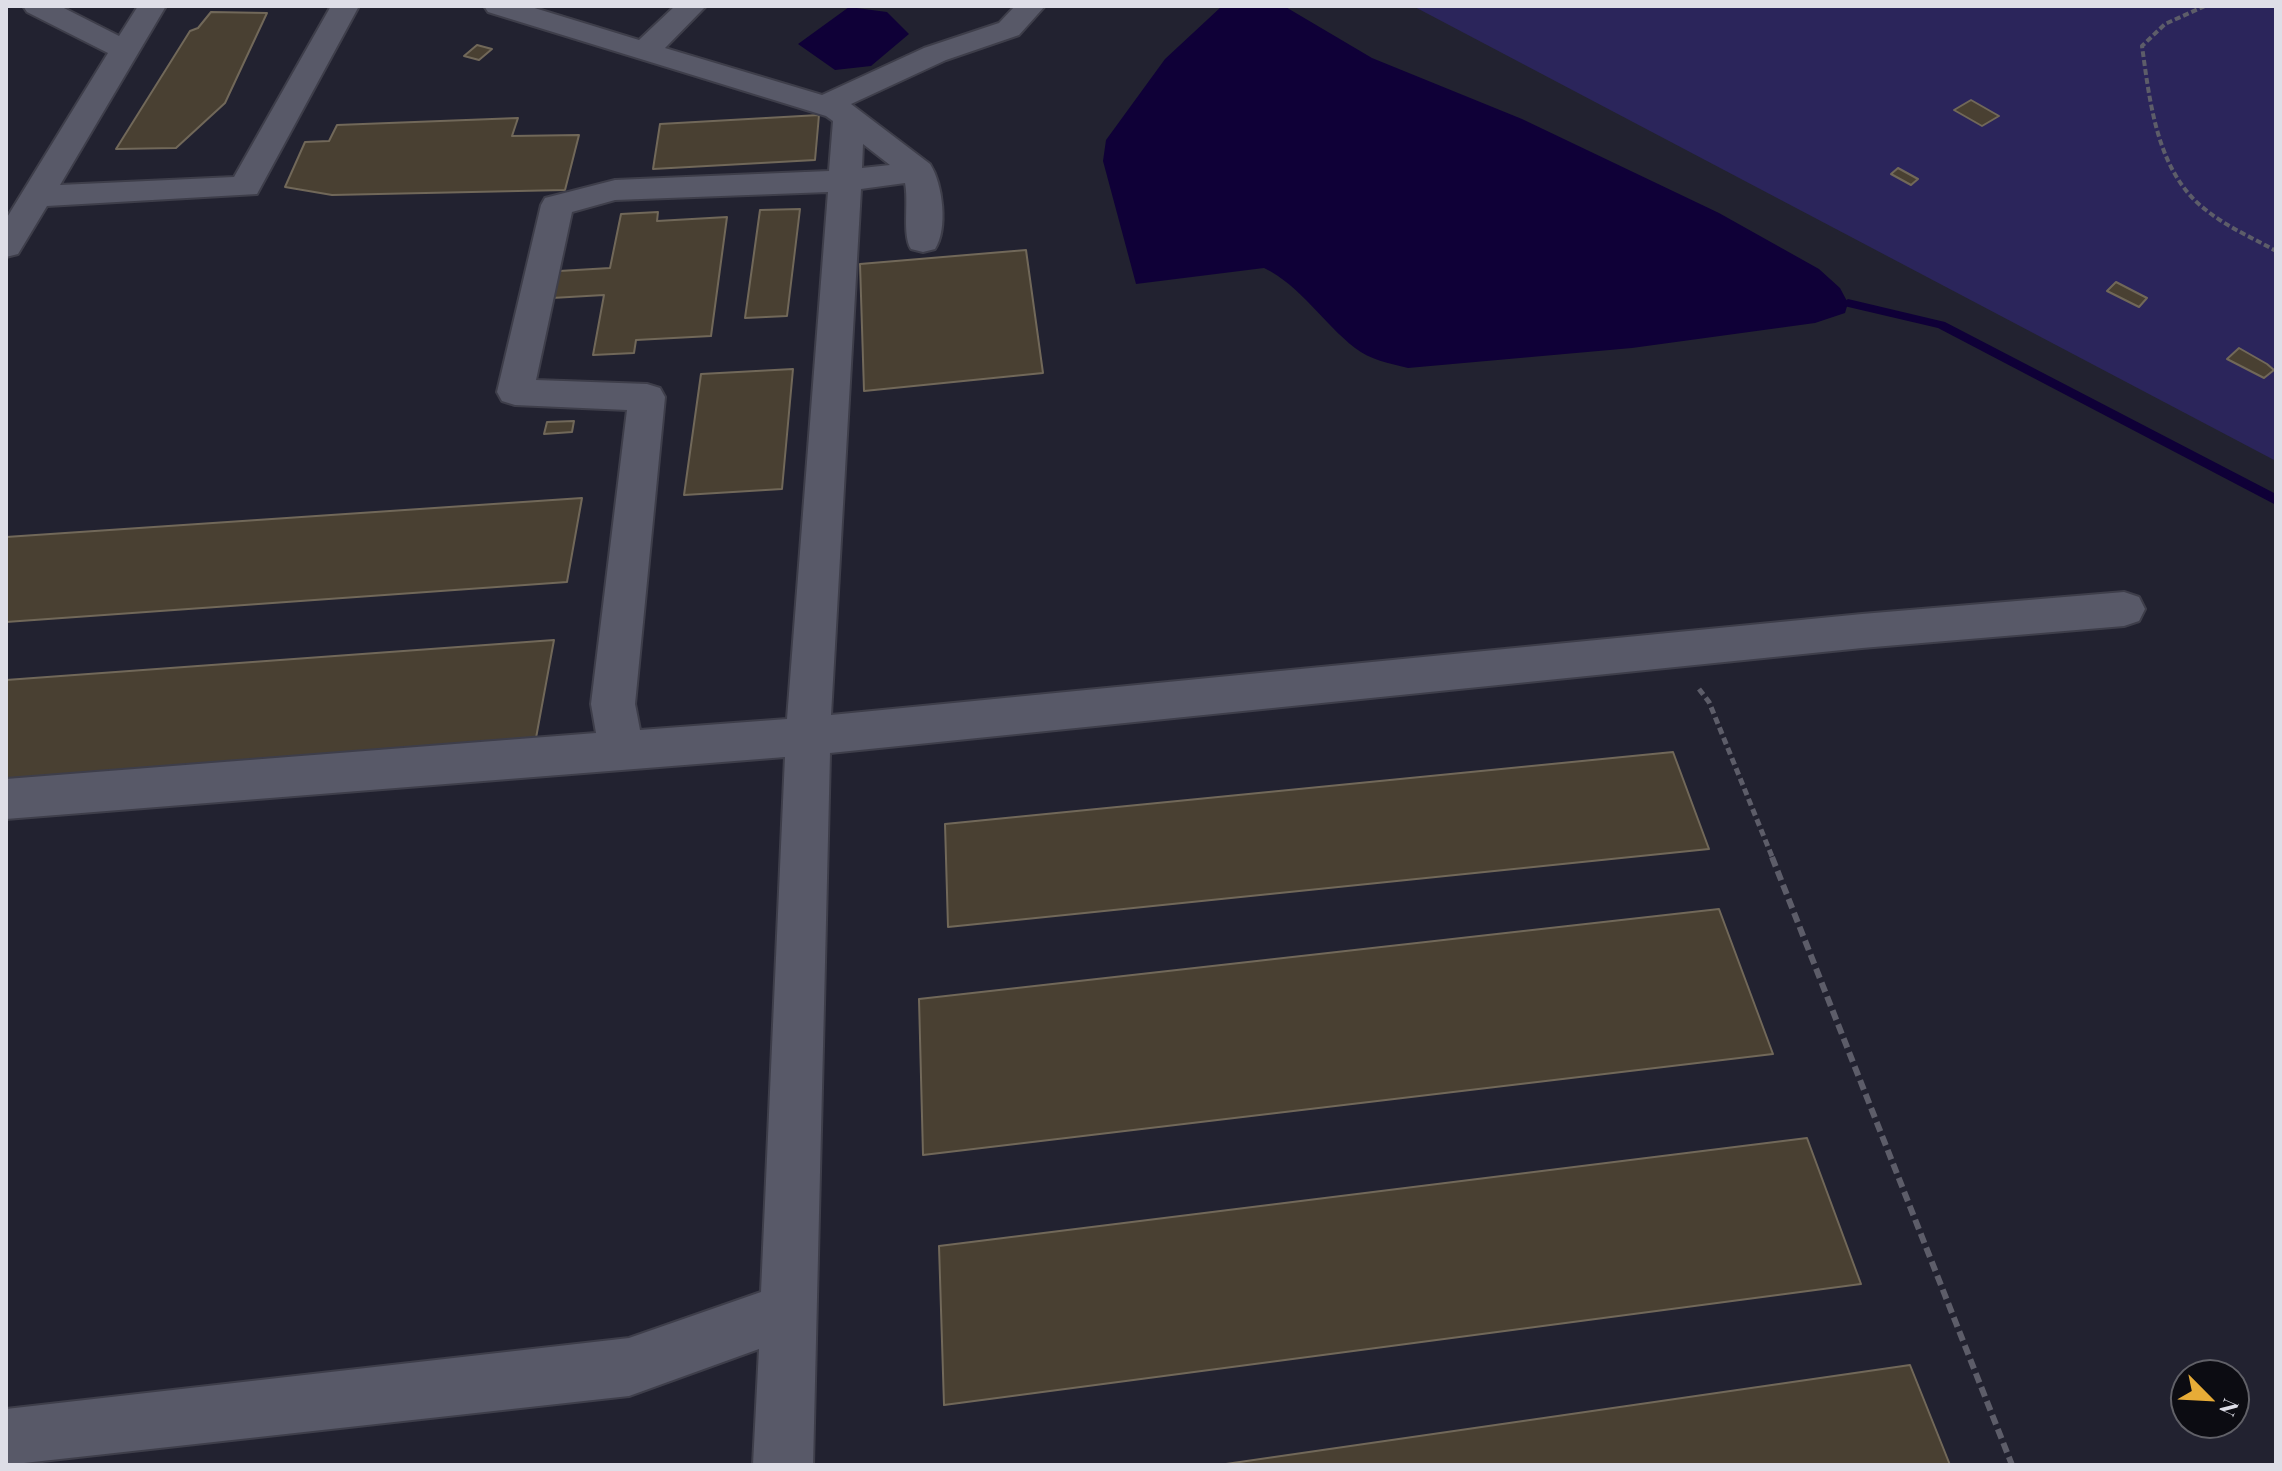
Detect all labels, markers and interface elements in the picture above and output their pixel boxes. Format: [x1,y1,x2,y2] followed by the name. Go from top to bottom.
[2170,1359,2250,1439] north arrow
[2213,1395,2247,1421] text: N

